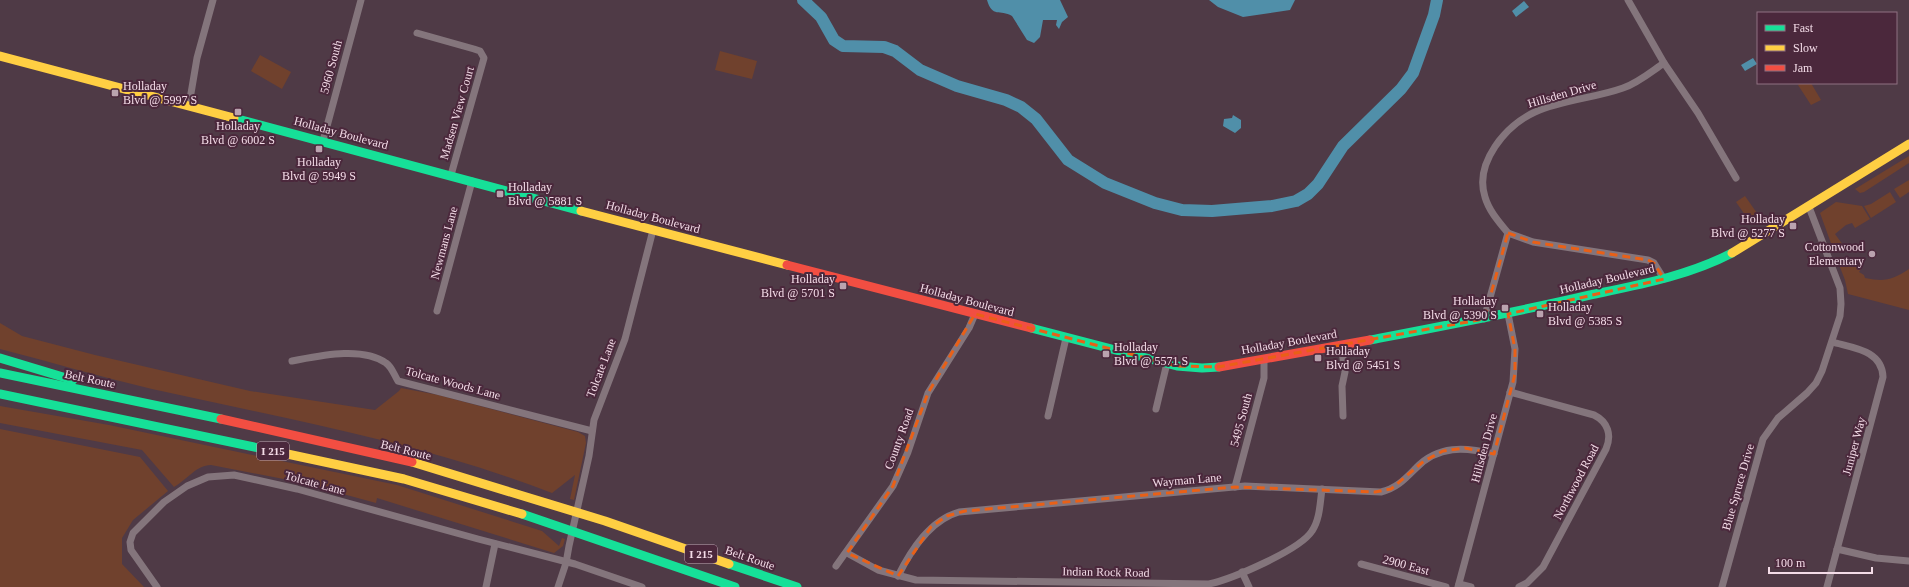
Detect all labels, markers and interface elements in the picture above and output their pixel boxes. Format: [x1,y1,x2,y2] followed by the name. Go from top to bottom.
[1757,12,1897,84] legend
[1793,21,1814,35] text: Fast
[317,39,345,95] street label: 5960 South
[1793,41,1818,55] text: Slow
[1793,61,1813,75] text: Jam
[437,64,477,161] street label: Madsen View Court
[1526,77,1598,111] street label: Hillsden Drive
[123,79,197,107] place label: Holladay Blvd @ 5997 S
[110,88,120,98] marker: Holladay Blvd @ 5997 S
[233,107,243,117] marker: Holladay Blvd @ 6002 S
[292,114,390,152] street label: Holladay Boulevard
[201,119,275,147] place label: Holladay Blvd @ 6002 S
[314,144,324,154] marker: Holladay Blvd @ 5949 S
[282,155,356,183] place label: Holladay Blvd @ 5949 S
[508,180,582,208] place label: Holladay Blvd @ 5881 S
[495,189,505,199] marker: Holladay Blvd @ 5881 S
[604,198,702,236] street label: Holladay Boulevard
[428,205,460,281] street label: Newmans Lane
[1711,212,1785,240] place label: Holladay Blvd @ 5277 S
[1788,221,1798,231] marker: Holladay Blvd @ 5277 S
[1805,240,1864,268] place label: Cottonwood Elementary
[1867,249,1877,259] marker: Cottonwood Elementary
[1558,261,1656,297] street label: Holladay Boulevard
[761,272,835,300] place label: Holladay Blvd @ 5701 S
[838,281,848,291] marker: Holladay Blvd @ 5701 S
[918,281,1016,319] street label: Holladay Boulevard
[1423,294,1497,322] place label: Holladay Blvd @ 5390 S
[1548,300,1622,328] place label: Holladay Blvd @ 5385 S
[1500,303,1510,313] marker: Holladay Blvd @ 5390 S
[1535,309,1545,319] marker: Holladay Blvd @ 5385 S
[1240,327,1338,357] street label: Holladay Boulevard
[583,336,619,400] street label: Tolcate Lane
[1114,340,1188,368] place label: Holladay Blvd @ 5571 S
[1326,344,1400,372] place label: Holladay Blvd @ 5451 S
[1101,349,1111,359] marker: Holladay Blvd @ 5571 S
[1313,353,1323,363] marker: Holladay Blvd @ 5451 S
[404,364,502,402] street label: Tolcate Woods Lane
[63,367,117,391] street label: Belt Route
[1227,392,1255,448] street label: 5495 South
[882,407,916,471] street label: County Road
[1468,412,1500,484] street label: Hillsden Drive
[1839,415,1869,477] street label: Juniper Way
[379,437,433,463] street label: Belt Route
[257,442,289,460] road number: I 215
[1550,442,1602,522] street label: Northwood Road
[1719,442,1757,532] street label: Blue Spruce Drive
[283,468,347,498] street label: Tolcate Lane
[1152,470,1222,490] street label: Wayman Lane
[723,543,777,573] street label: Belt Route
[685,545,717,563] road number: I 215
[1769,549,1872,575] scale bar
[1381,552,1431,578] street label: 2900 East
[1775,556,1806,570] text: 100 m
[1062,564,1150,580] street label: Indian Rock Road

